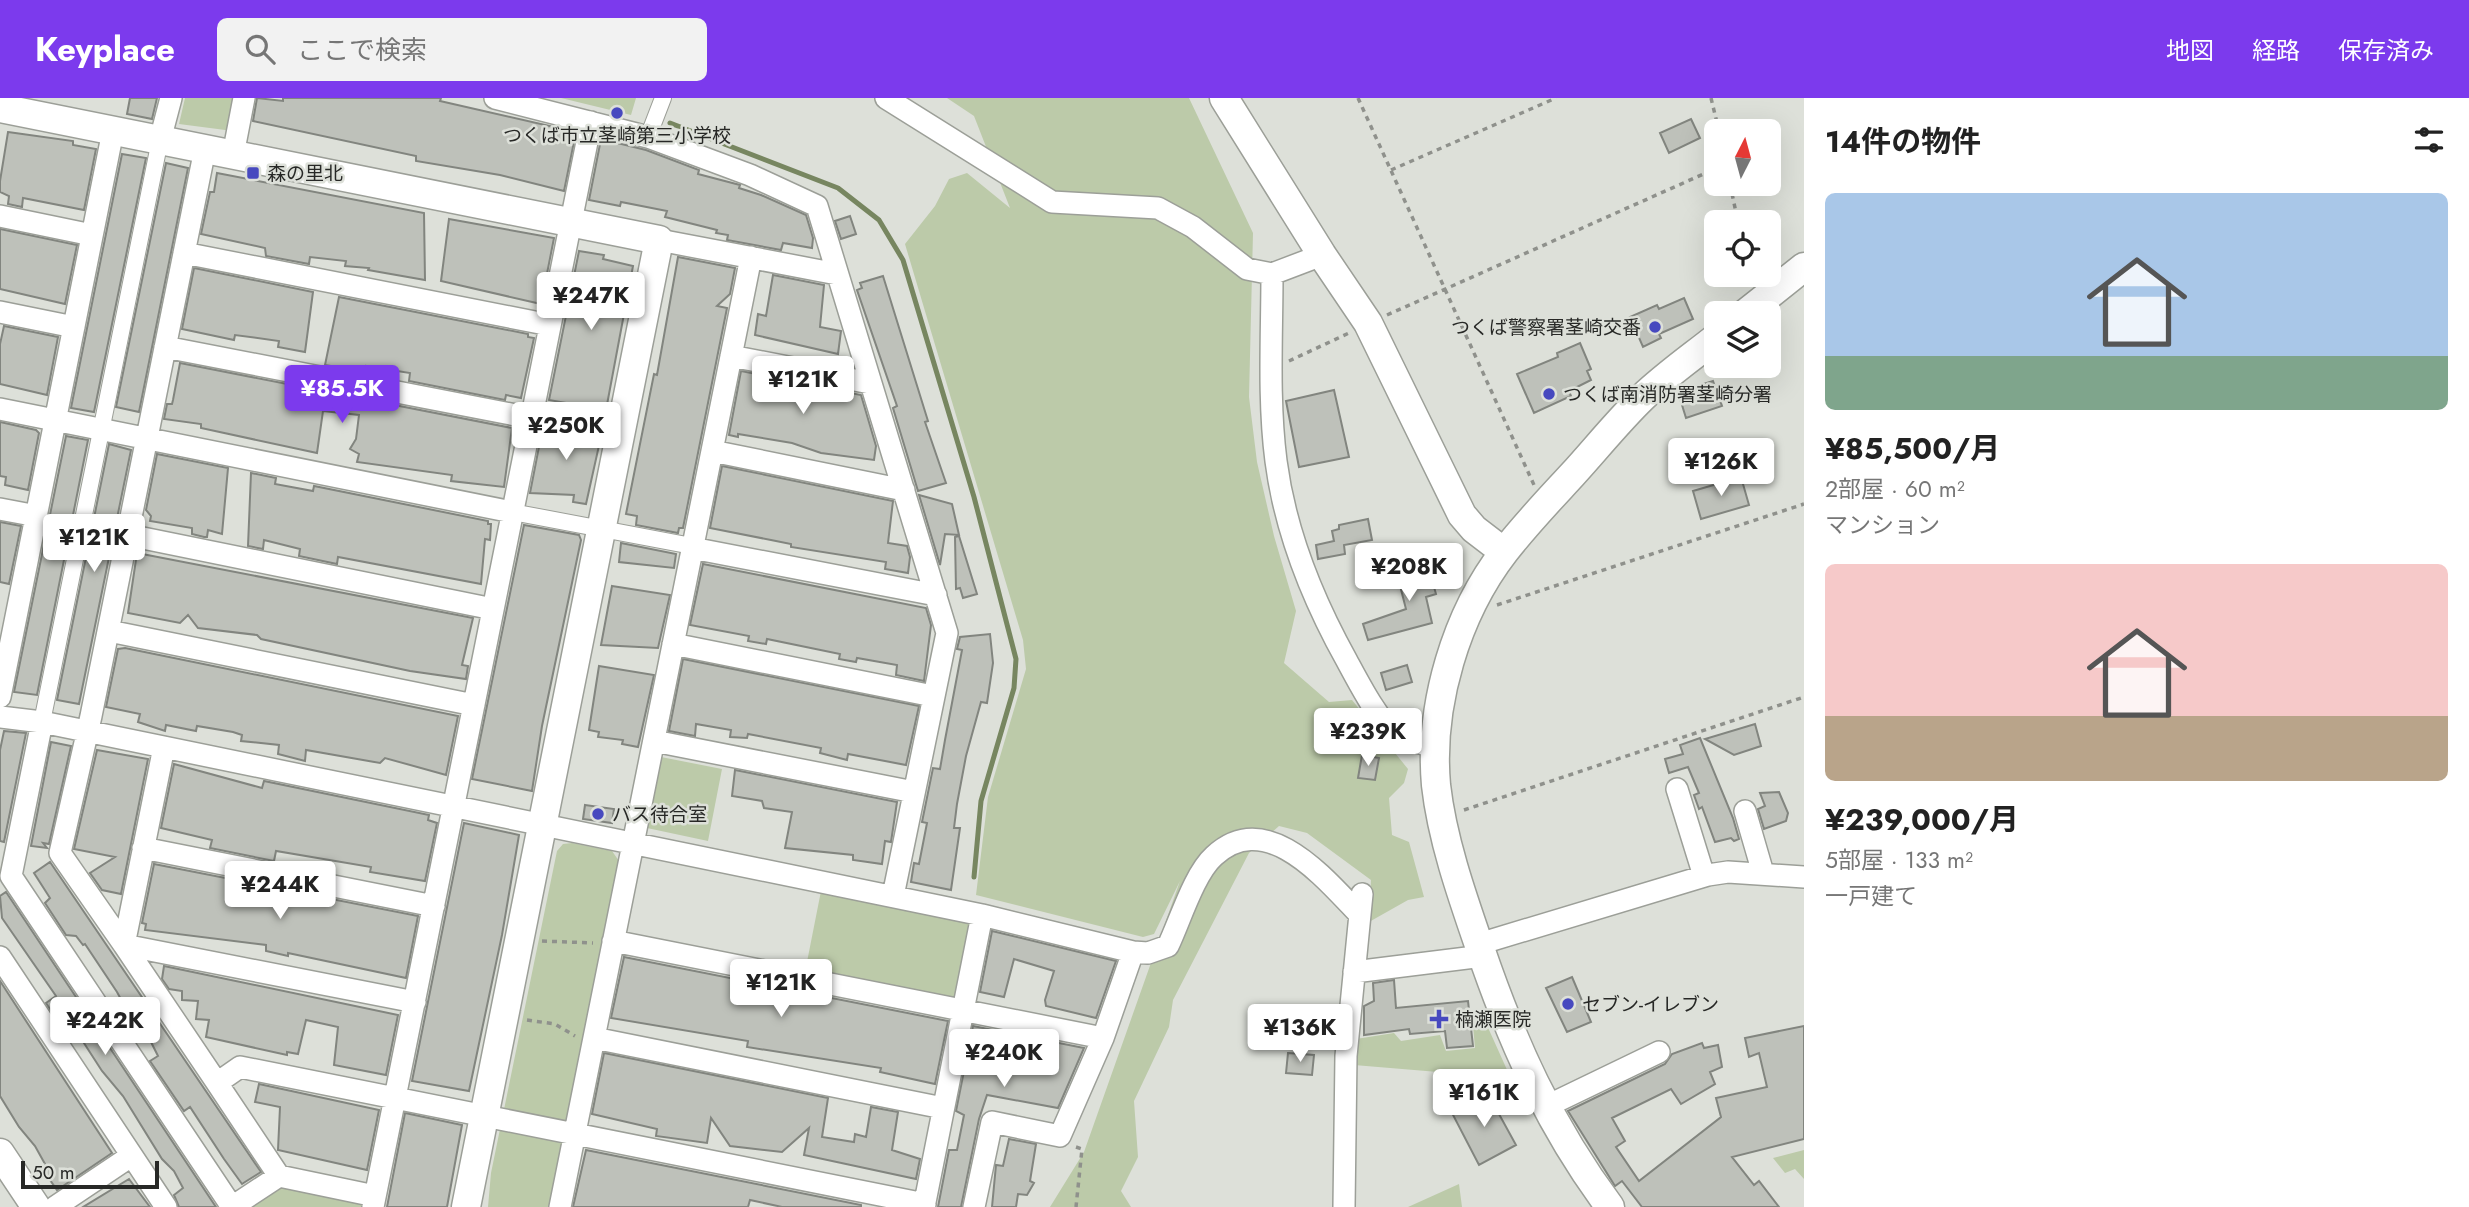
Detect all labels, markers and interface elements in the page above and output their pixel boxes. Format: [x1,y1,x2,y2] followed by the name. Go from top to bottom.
[217,18,707,81] search box
[35,26,175,73] text: Keyplace
[241,30,279,68] icon: search
[297,31,427,69] text: ここで検索
[2166,33,2214,68] text: 地図
[2252,33,2300,68] text: 経路
[2338,33,2434,68] text: 保存済み
[609,105,625,121] marker: つくば市立茎崎第三小学校
[1704,119,1782,196] north arrow
[1704,119,1781,378] map controls
[1825,120,1981,163] text: 14件の物件
[2410,121,2448,159] icon: filters
[503,122,731,149] place label: つくば市立茎崎第三小学校
[267,160,343,187] place label: 森の里北
[245,165,261,181] marker: 森の里北
[1704,210,1781,287] button: locate
[2074,239,2200,365] icon: home
[542,272,640,332] pin: ¥247K
[553,278,629,312] text: ¥247K
[1704,301,1781,378] button: layers
[1451,314,1641,341] place label: つくば警察署茎崎交番
[1647,319,1663,335] marker: つくば警察署茎崎交番
[754,356,852,416] pin: ¥121K
[768,362,838,396] text: ¥121K
[285,366,399,425] pin: ¥85.5K
[301,371,383,405] text: ¥85.5K
[1563,381,1772,408] place label: つくば南消防署茎崎分署
[1541,386,1557,402] marker: つくば南消防署茎崎分署
[517,402,615,462] pin: ¥250K
[528,408,604,442] text: ¥250K
[1825,427,2000,470] text: ¥85,500/月
[1672,438,1770,498] pin: ¥126K
[1684,444,1758,478] text: ¥126K
[1825,472,1965,506] text: 2部屋 · 60 m²
[1825,508,1940,542] text: マンション
[45,514,143,574] pin: ¥121K
[59,520,129,554] text: ¥121K
[1360,544,1458,603] pin: ¥208K
[1371,549,1447,583] text: ¥208K
[2074,610,2200,736] icon: home
[1319,708,1417,768] pin: ¥239K
[1330,714,1406,748] text: ¥239K
[1825,798,2019,841] text: ¥239,000/月
[612,801,707,828] place label: バス待合室
[590,806,606,822] marker: バス待合室
[1825,843,1973,877] text: 5部屋 · 133 m²
[231,862,329,921] pin: ¥244K
[241,867,319,901] text: ¥244K
[1825,879,1917,913] text: 一戸建て
[732,960,830,1019] pin: ¥121K
[746,965,816,999] text: ¥121K
[1582,991,1719,1018] place label: セブン-イレブン
[1560,996,1576,1012] marker: セブン-イレブン
[56,998,154,1057] pin: ¥242K
[66,1003,144,1037] text: ¥242K
[1251,1004,1349,1064] pin: ¥136K
[1455,1006,1531,1033] place label: 楠瀬医院
[1429,1009,1449,1029] marker: 楠瀬医院
[1264,1010,1336,1044] text: ¥136K
[955,1030,1053,1089] pin: ¥240K
[965,1035,1043,1069] text: ¥240K
[1435,1070,1533,1129] pin: ¥161K
[1449,1075,1519,1109] text: ¥161K
[21,1158,159,1190] scale bar
[32,1159,75,1186] text: 50 m

